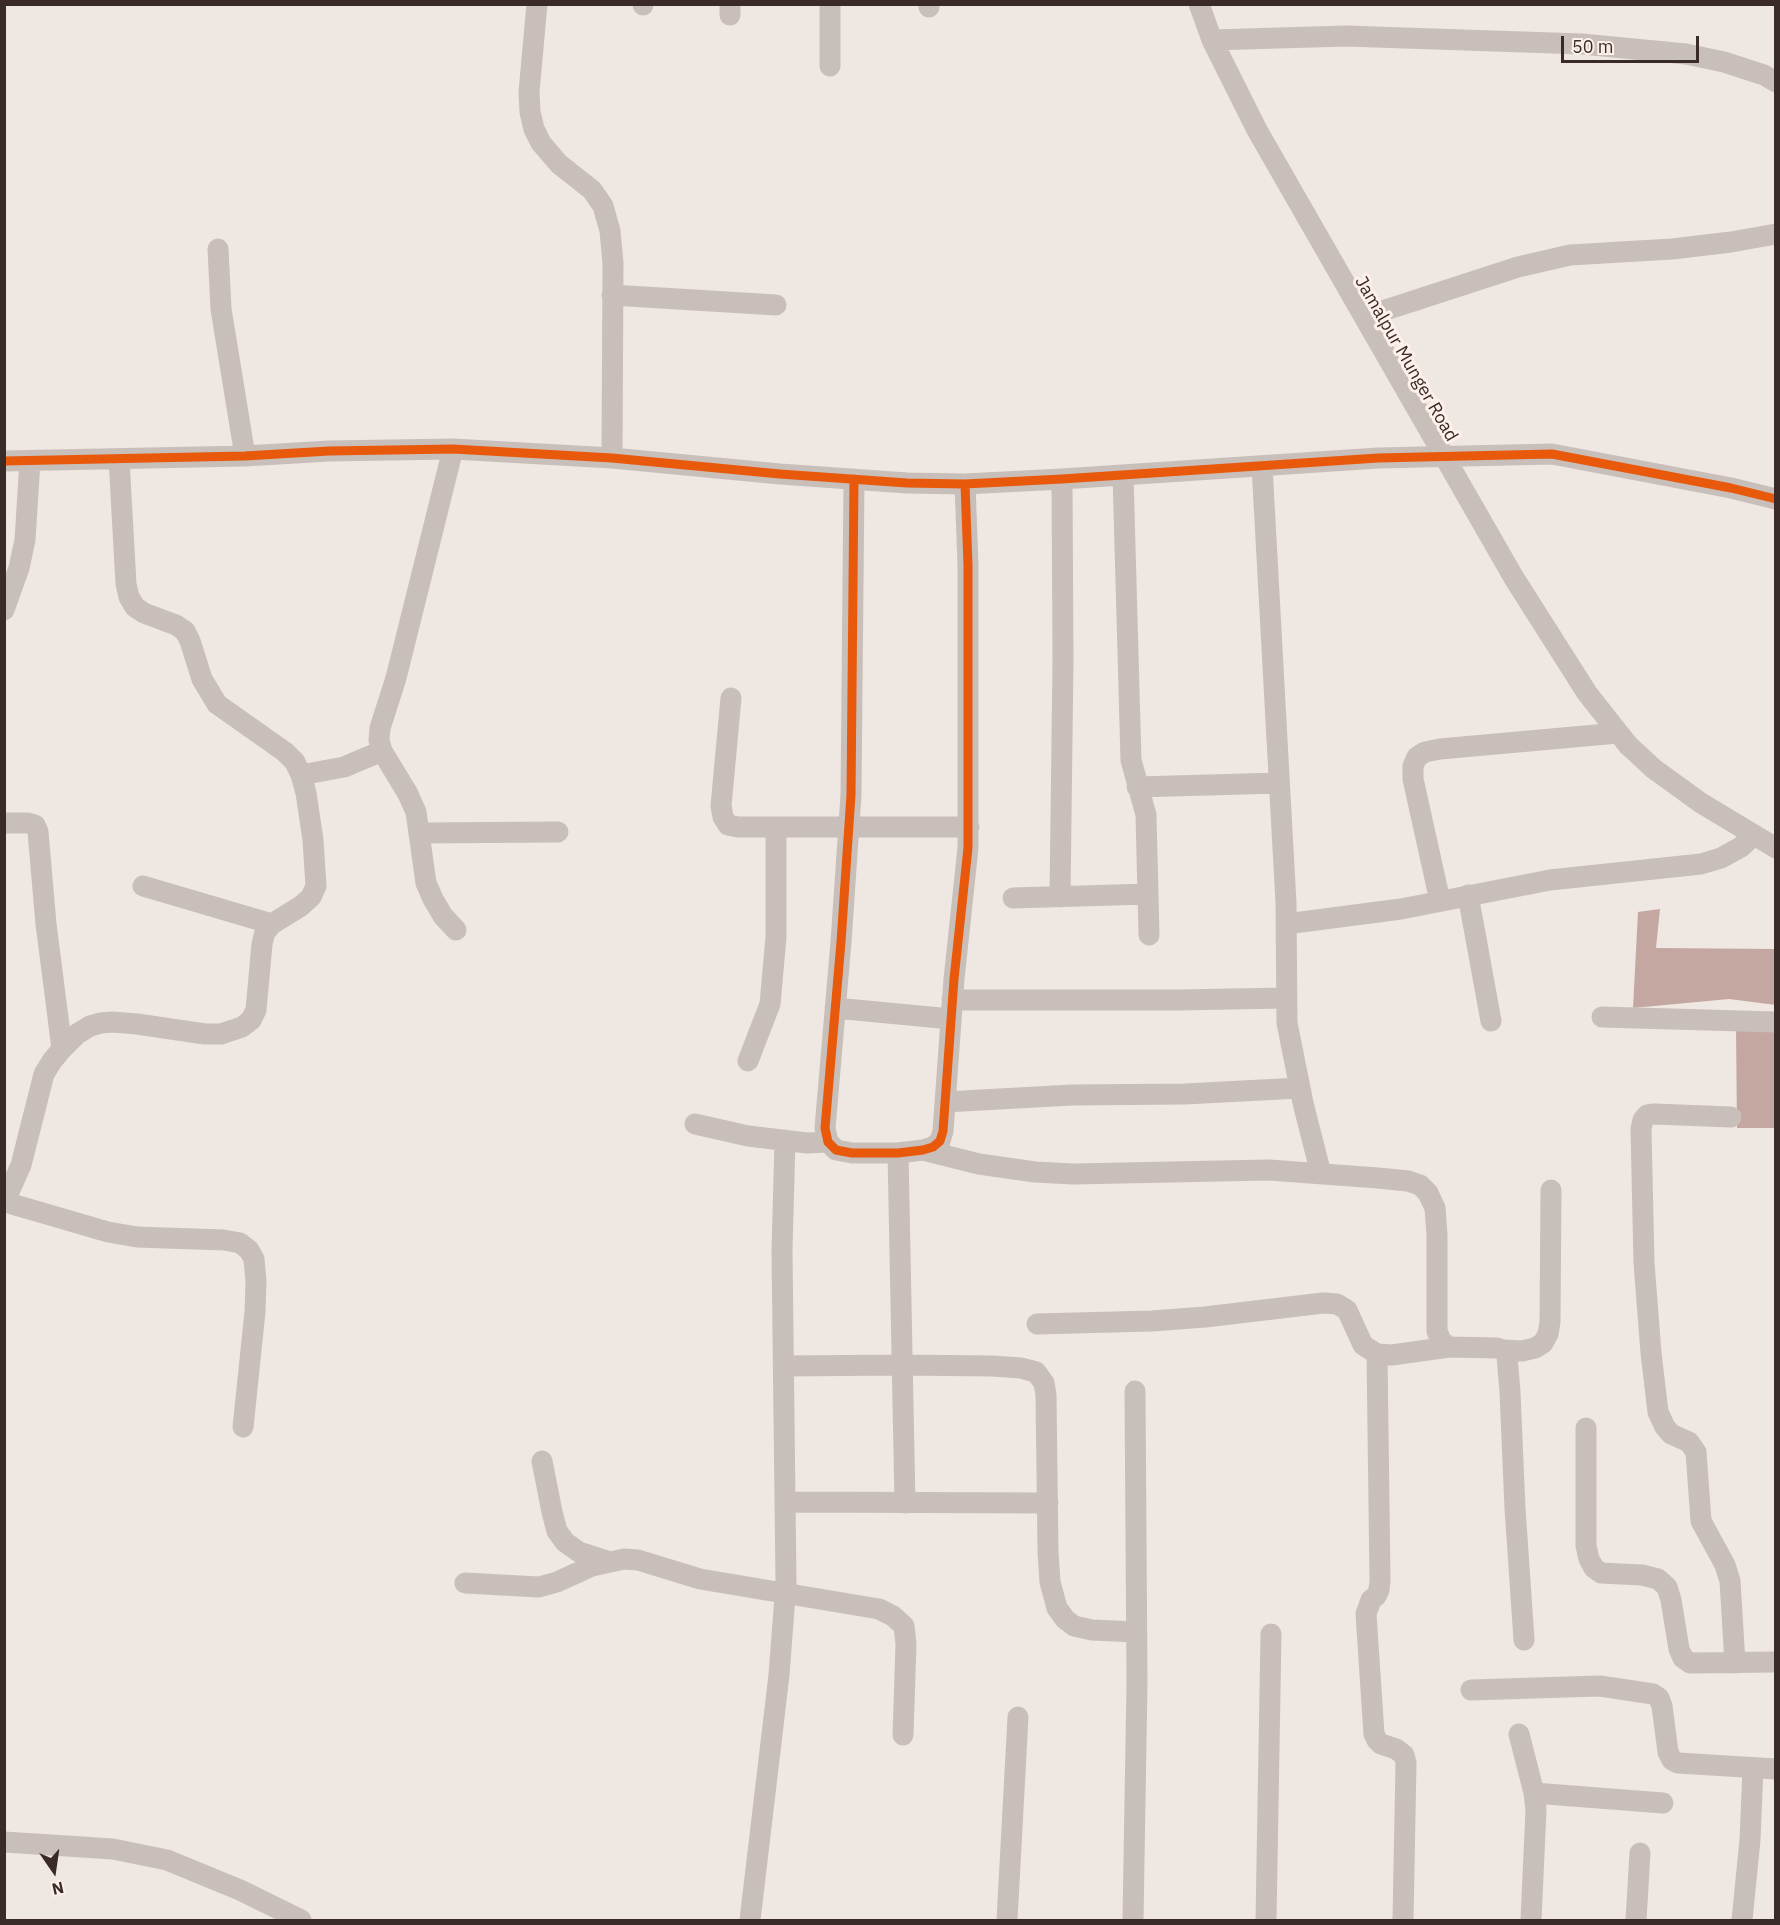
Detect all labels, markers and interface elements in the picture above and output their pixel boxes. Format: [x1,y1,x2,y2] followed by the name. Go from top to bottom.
[1564,24,1702,62] scale bar
[1572,35,1614,58] text: 50 m
[1350,273,1462,445] street label: Jamalpur Munger Road
[24,1841,84,1901] north arrow
[50,1877,66,1900] text: N

